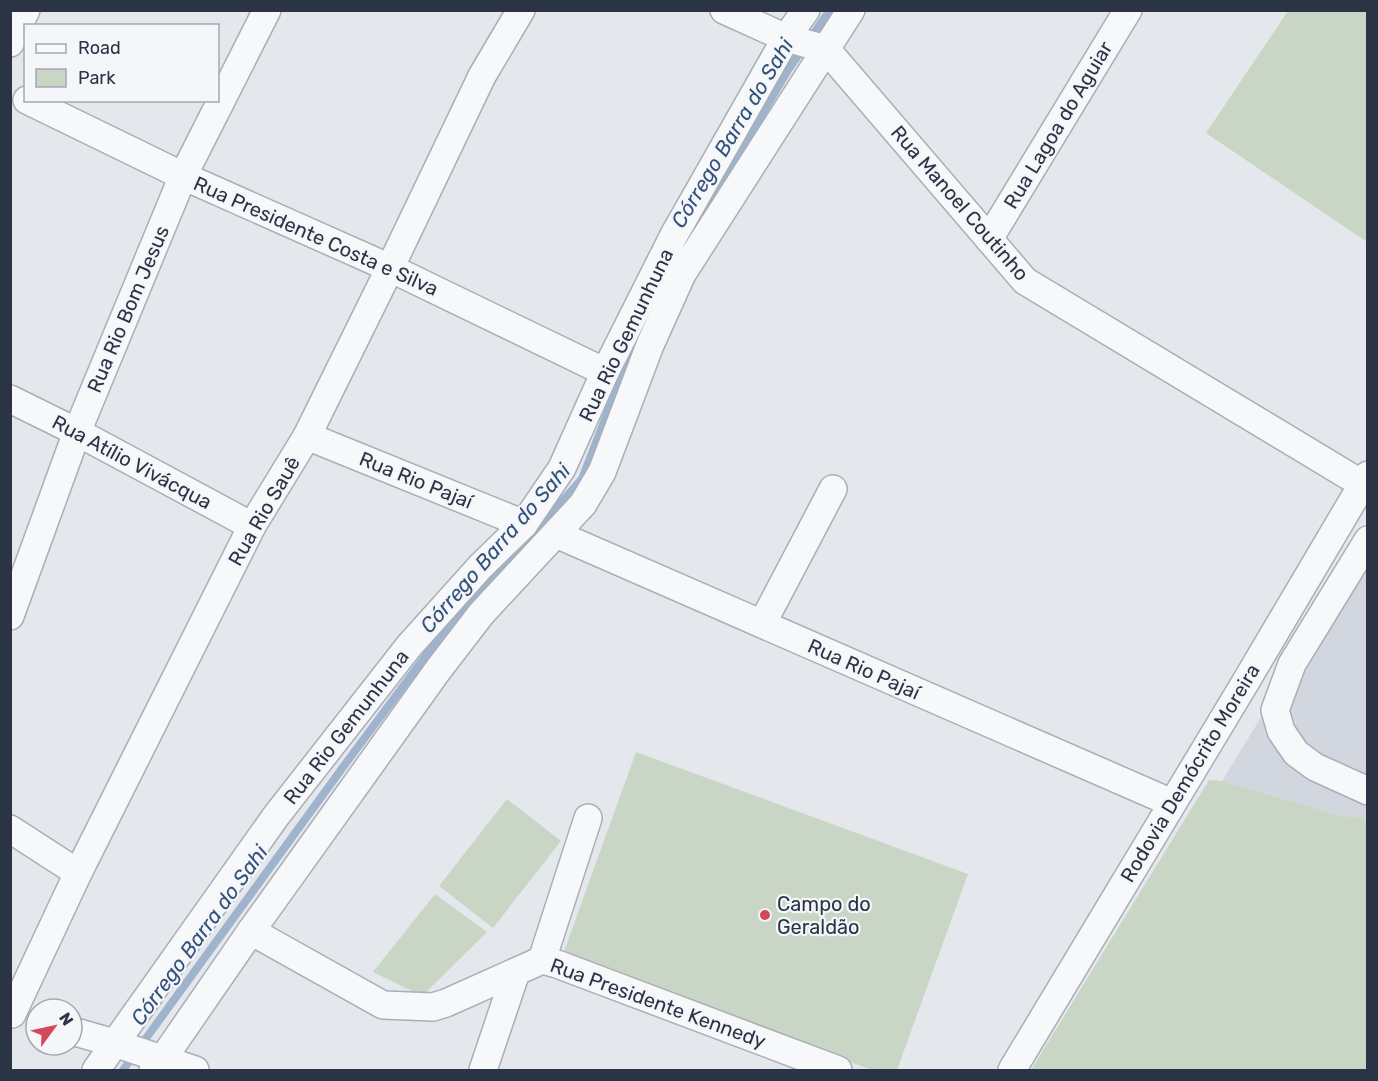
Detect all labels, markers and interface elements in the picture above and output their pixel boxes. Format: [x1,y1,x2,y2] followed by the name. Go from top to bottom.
[24,24,219,102] legend
[666,33,799,232] water label: Córrego Barra do Sahi
[78,37,121,59] text: Road
[998,37,1118,213] street label: Rua Lagoa do Aguiar
[78,67,116,89] text: Park
[886,120,1034,286] street label: Rua Manoel Coutinho
[190,171,442,301] street label: Rua Presidente Costa e Silva
[82,222,174,396] street label: Rua Rio Bom Jesus
[574,245,678,425] street label: Rua Rio Gemunhuna
[48,410,216,514] street label: Rua Atílio Vivácqua
[356,446,477,514] street label: Rua Rio Pajaí
[223,452,305,570] street label: Rua Rio Sauê
[415,458,576,638] water label: Córrego Barra do Sahi
[804,634,925,705] street label: Rua Rio Pajaí
[278,645,414,809] street label: Rua Rio Gemunhuna
[1115,659,1265,887] street label: Rodovia Demócrito Moreira
[125,839,273,1030] water label: Córrego Barra do Sahi
[777,892,871,939] place label: Campo do Geraldão
[758,908,772,922] marker: Campo do Geraldão
[547,953,769,1053] street label: Rua Presidente Kennedy
[24,997,84,1057] north arrow
[55,1009,77,1029] text: N

